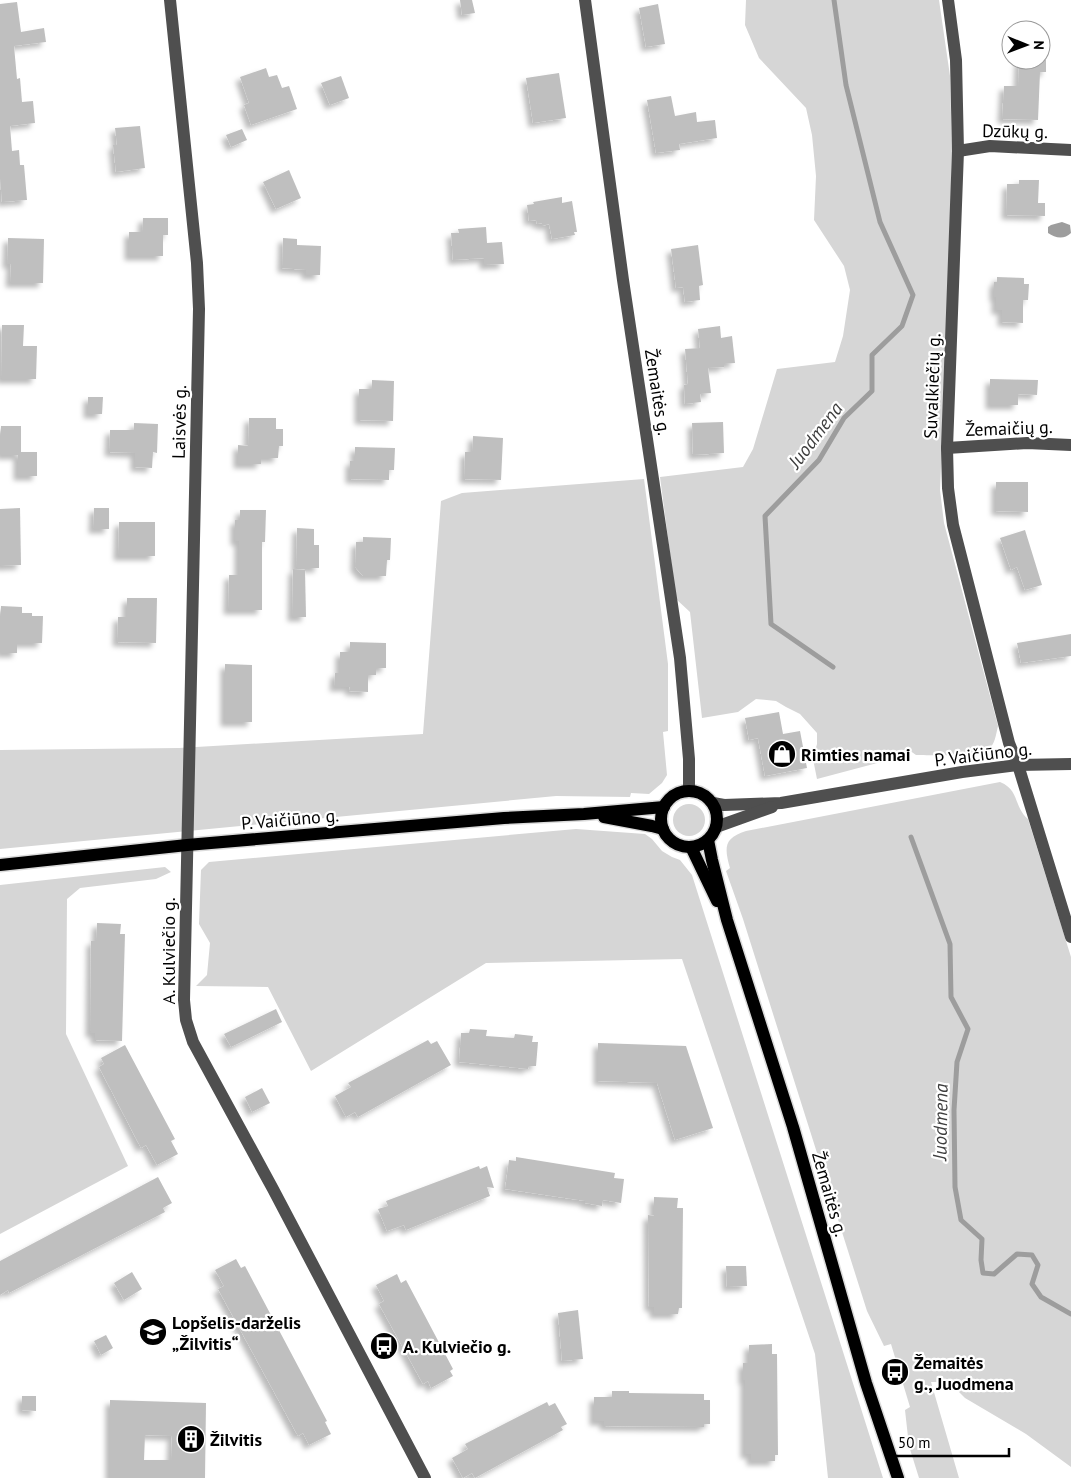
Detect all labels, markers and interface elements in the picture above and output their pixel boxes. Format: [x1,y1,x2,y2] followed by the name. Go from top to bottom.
[1001,20,1051,70] north arrow
[1030,40,1048,50] text: N
[982,119,1048,143] street label: Dzūkų g.
[919,333,945,439] street label: Suvalkiečių g.
[640,347,676,437] street label: Žemaitės g.
[167,385,191,459] street label: Laisvės g.
[781,397,848,474] water label: Juodmena
[965,415,1053,441] street label: Žemaičių g.
[933,737,1033,771] street label: P. Vaičiūno g.
[767,739,797,769] shop icon: Rimties namai
[801,743,911,766] place label: Rimties namai
[240,803,340,835] street label: P. Vaičiūno g.
[157,897,180,1005] street label: A. Kulviečio g.
[927,1083,953,1163] water label: Juodmena
[807,1149,853,1239] street label: Žemaitės g.
[172,1311,301,1355] place label: Lopšelis-darželis „Žilvitis“
[138,1317,168,1347] school or university icon: Lopšelis-darželis „Žilvitis“
[369,1331,399,1361] bus stop icon: A. Kulviečio g.
[403,1335,511,1358] place label: A. Kulviečio g.
[914,1351,1014,1395] place label: Žemaitės g., Juodmena
[880,1357,910,1387] bus stop icon: Žemaitės g., Juodmena
[176,1424,206,1454] building icon: Žilvitis
[891,1426,1008,1458] scale bar
[210,1428,262,1451] place label: Žilvitis
[898,1433,931,1452] text: 50 m

